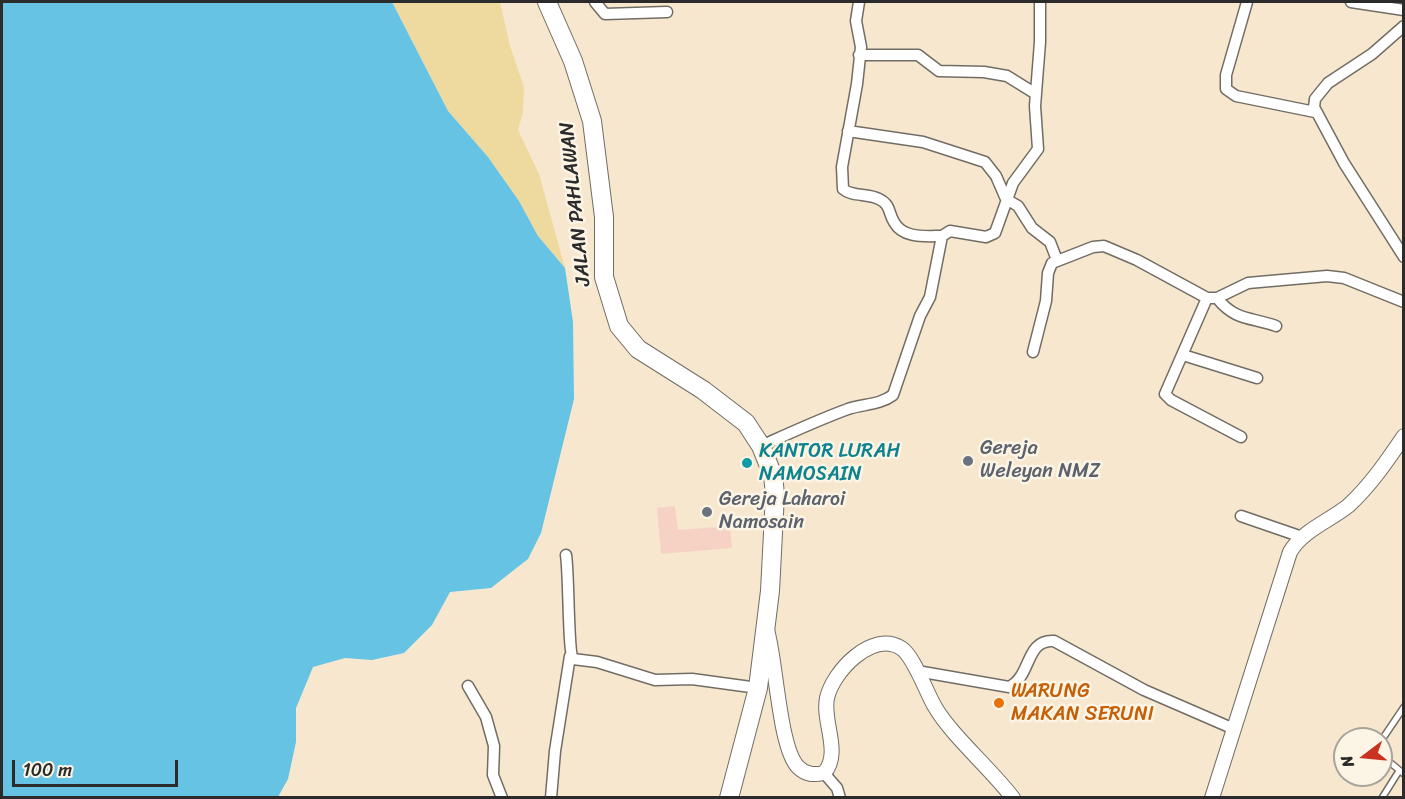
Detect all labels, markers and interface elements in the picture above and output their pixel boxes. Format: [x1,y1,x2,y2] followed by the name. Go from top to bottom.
[555,121,597,287] street label: JALAN PAHLAWAN
[980,437,1101,484] place label: Gereja Weleyan NMZ
[759,440,900,487] place label: KANTOR LURAH NAMOSAIN
[961,454,975,468] marker: Gereja Weleyan NMZ
[740,456,754,470] marker: KANTOR LURAH NAMOSAIN
[719,488,845,535] place label: Gereja Laharoi Namosain
[700,505,714,519] marker: Gereja Laharoi Namosain
[1011,680,1154,727] place label: WARUNG MAKAN SERUNI
[992,696,1006,710] marker: WARUNG MAKAN SERUNI
[1333,727,1393,787] north arrow
[15,748,182,786] scale bar
[1332,752,1363,771] text: N
[23,754,72,786] text: 100 m

